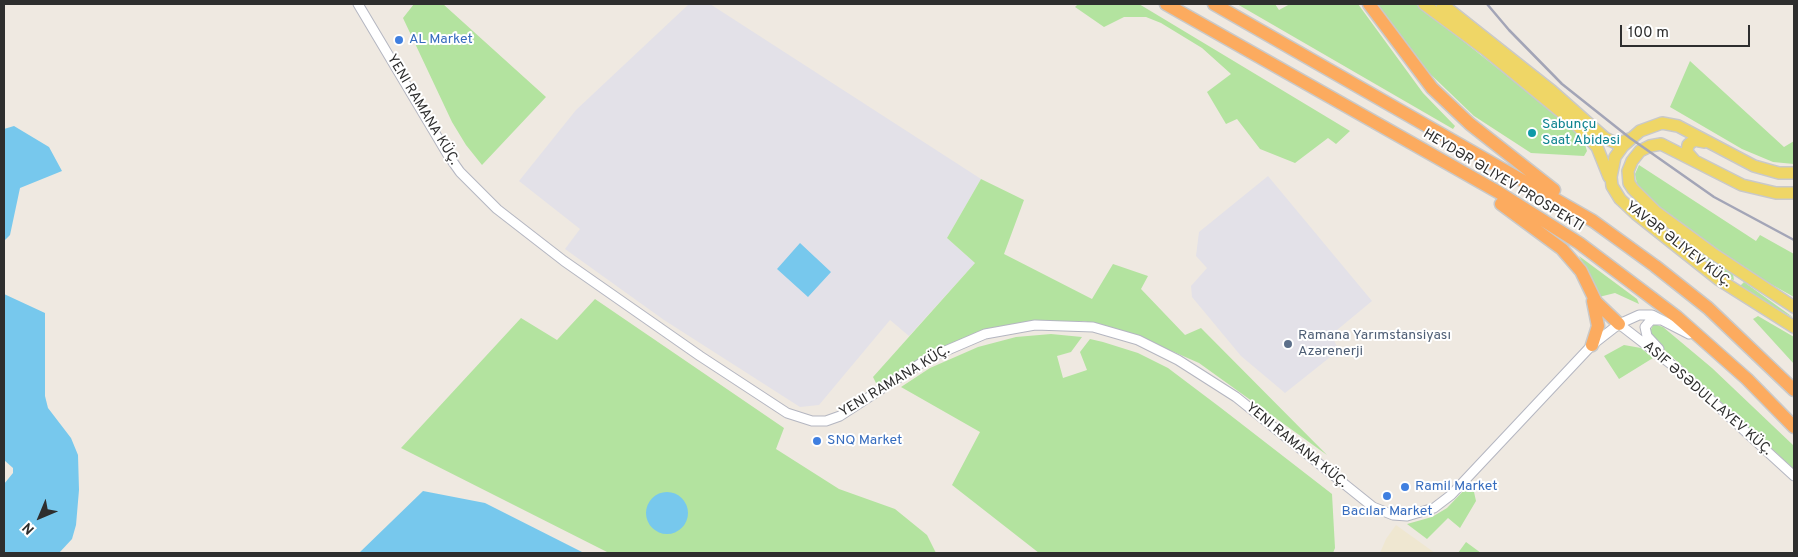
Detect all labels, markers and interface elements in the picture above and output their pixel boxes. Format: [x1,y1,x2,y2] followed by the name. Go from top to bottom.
[1623,15,1753,47] scale bar
[1628,24,1669,43] text: 100 m
[409,32,473,48] place label: AL Market
[393,34,405,46] marker: AL Market
[382,52,462,168] street label: YENI RAMANA KÜÇ.
[1542,117,1620,150] place label: Sabunçu Saat Abidəsi
[1419,126,1587,236] street label: HEYDƏR ƏLIYEV PROSPEKTI
[1526,127,1538,139] marker: Sabunçu Saat Abidəsi
[1622,198,1734,292] street label: YAVƏR ƏLIYEV KÜÇ.
[1298,328,1451,361] place label: Ramana Yarımstansiyası Azərenerji
[1282,338,1294,350] marker: Ramana Yarımstansiyası Azərenerji
[1639,339,1775,459] street label: ASIF ƏSƏDULLAYEV KÜÇ.
[837,342,953,422] street label: YENI RAMANA KÜÇ.
[1242,400,1350,492] street label: YENI RAMANA KÜÇ.
[827,433,902,449] place label: SNQ Market
[811,435,823,447] marker: SNQ Market
[1415,479,1498,495] place label: Ramil Market
[1399,481,1411,493] marker: Ramil Market
[1381,490,1393,502] marker: Bacılar Market
[15,492,65,542] north arrow
[1342,504,1432,520] place label: Bacılar Market
[19,518,39,538] text: N

